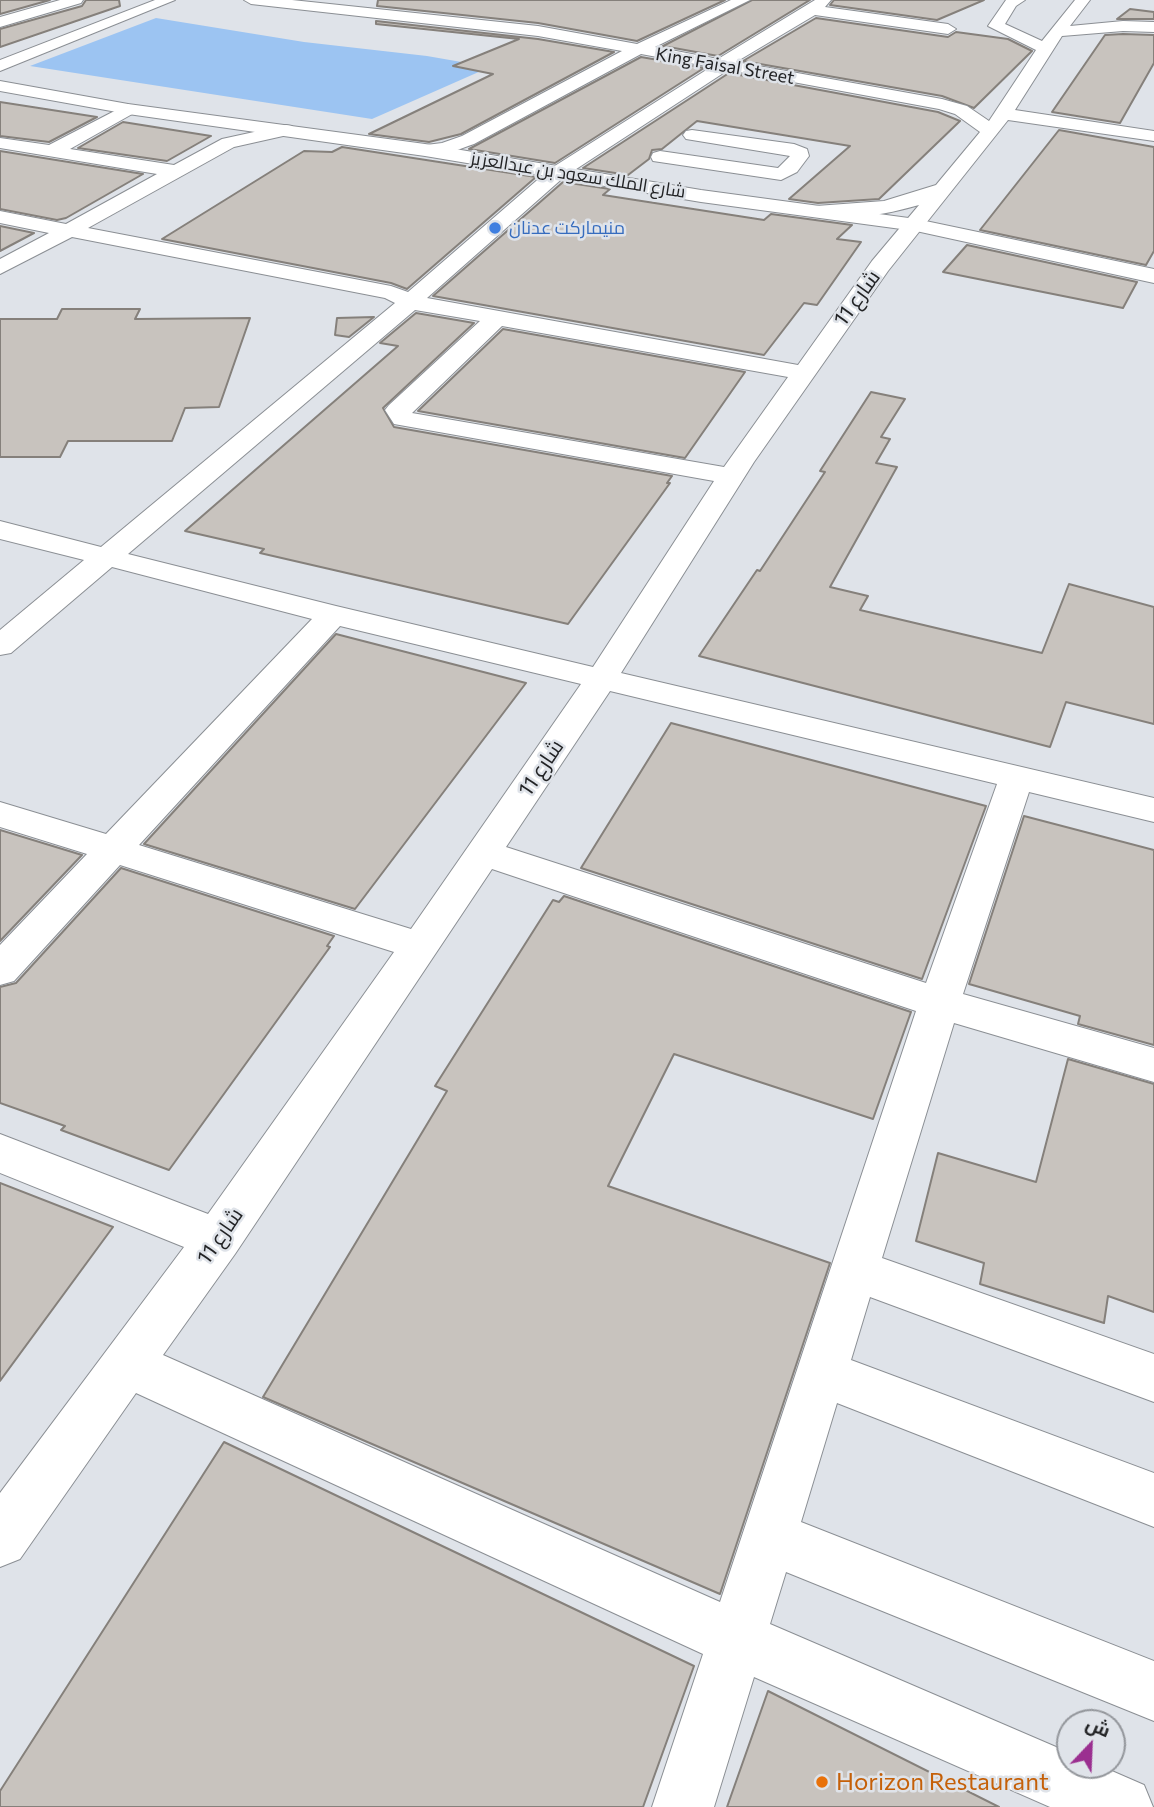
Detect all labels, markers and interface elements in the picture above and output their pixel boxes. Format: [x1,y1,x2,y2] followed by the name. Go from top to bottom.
[654,43,796,89] street label: King Faisal Street
[469,147,687,203] street label: شارع الملك سعود بن عبدالعزيز
[509,217,625,239] place label: منيماركت عدنان
[487,220,503,236] marker: منيماركت عدنان
[828,265,886,331] street label: شارع 11
[513,735,569,801] street label: شارع 11
[192,1203,248,1269] street label: شارع 11
[1056,1709,1126,1779] north arrow
[1083,1711,1114,1741] text: ش
[836,1768,1049,1796] place label: Horizon Restaurant
[814,1774,830,1790] marker: Horizon Restaurant

